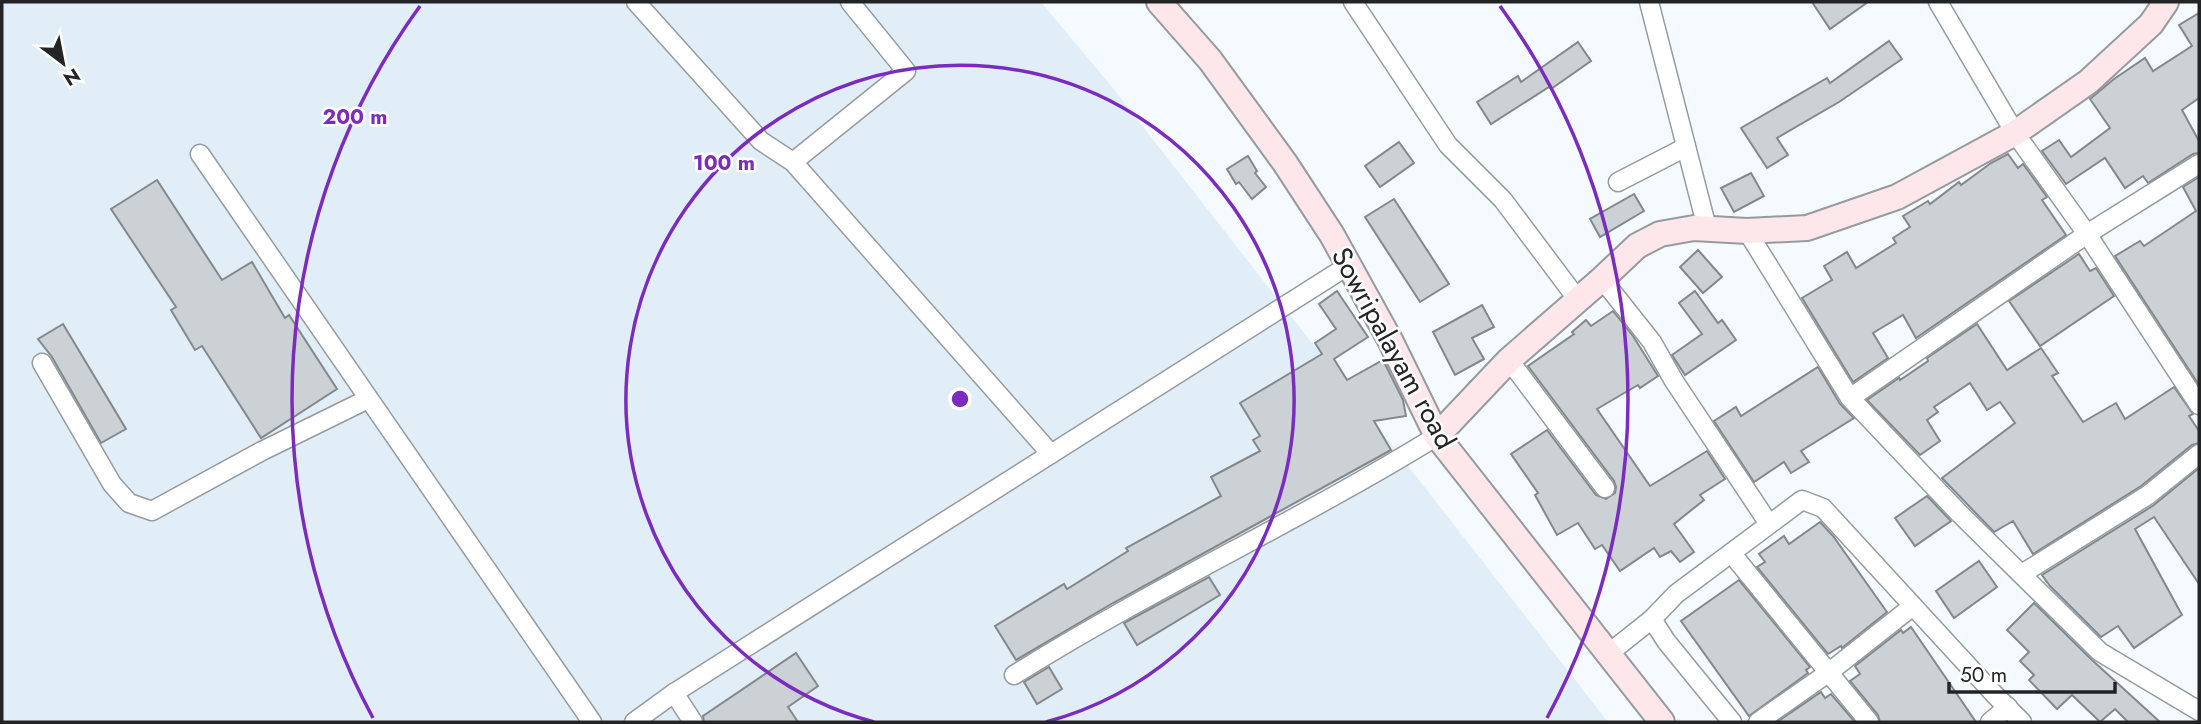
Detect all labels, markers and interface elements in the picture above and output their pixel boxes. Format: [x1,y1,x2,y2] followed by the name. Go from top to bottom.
[28,28,98,98] north arrow
[58,62,85,92] text: N
[322,102,388,132] text: 200 m
[693,148,755,178] text: 100 m
[1321,240,1466,457] street label: Sowripalayam road
[948,387,972,411] centre of rings
[1949,650,2115,694] scale bar
[1960,660,2007,690] text: 50 m

